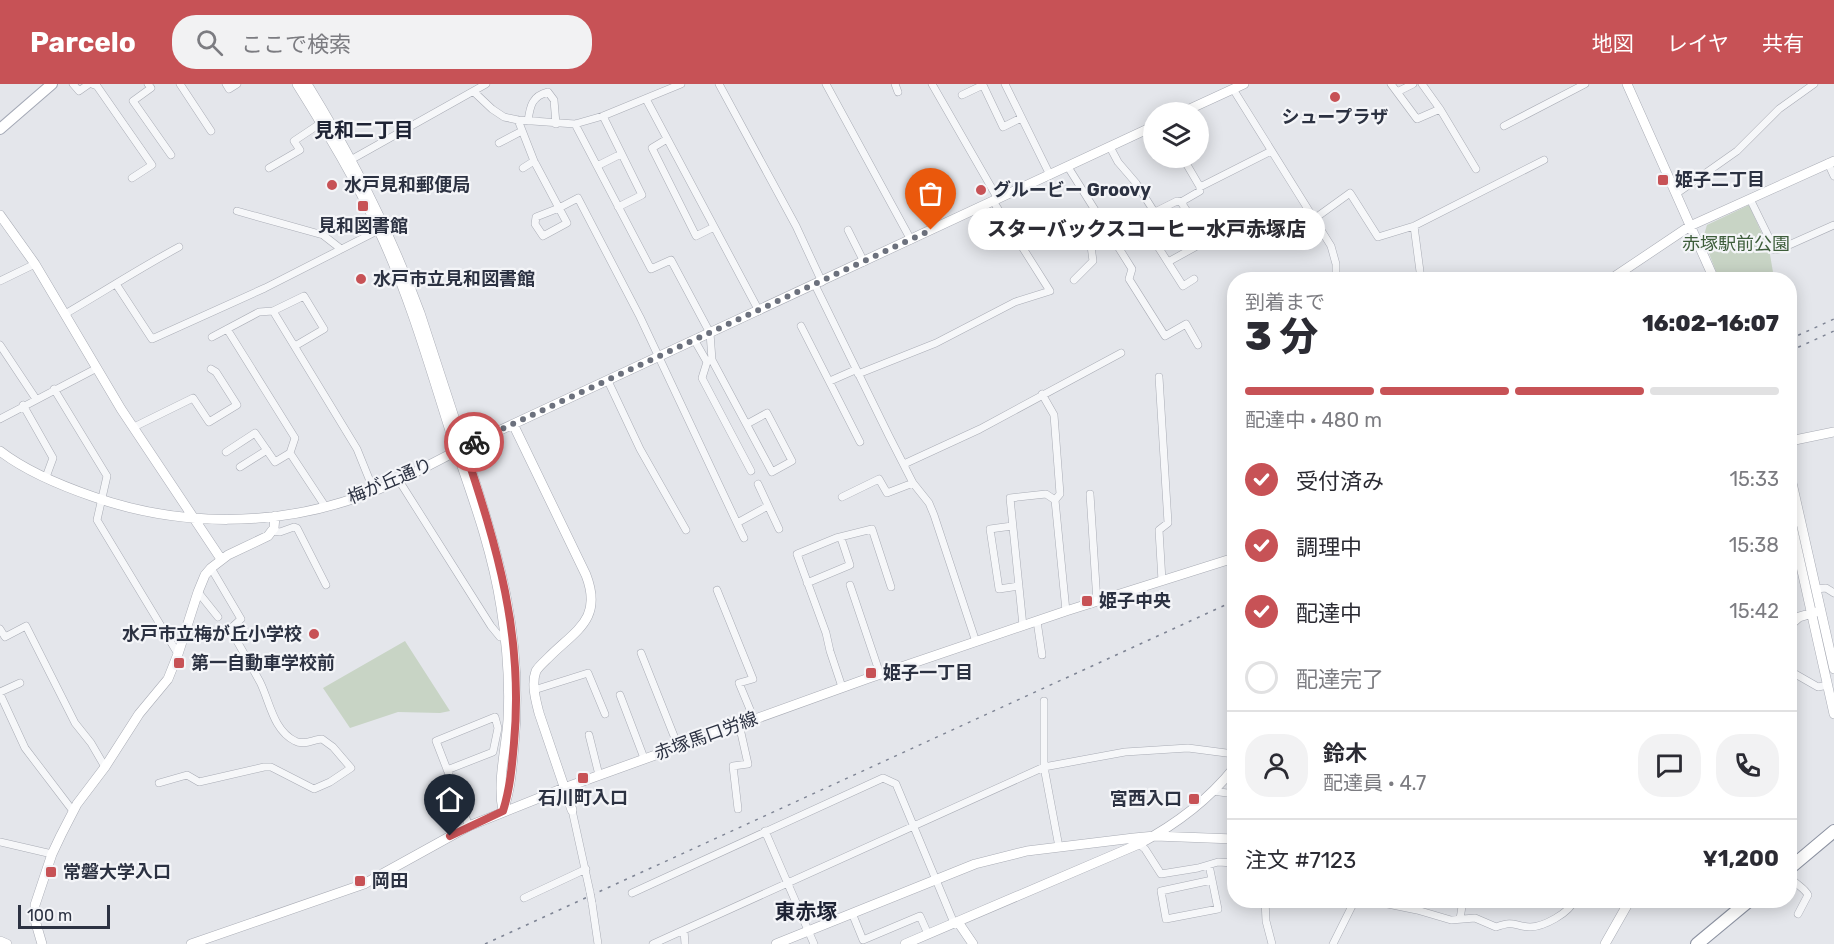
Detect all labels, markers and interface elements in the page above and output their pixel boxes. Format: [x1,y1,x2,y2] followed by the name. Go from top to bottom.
[172,15,592,69] search box
[30,26,136,59] text: Parcelo
[193,26,226,59] icon: search
[241,31,351,58] text: ここで検索
[1592,31,1634,56] text: 地図
[1667,31,1729,56] text: レイヤ
[1762,31,1804,56] text: 共有
[1328,90,1342,104] marker: シュープラザ
[1143,102,1209,168] map controls
[1143,102,1209,168] button: layers
[1282,106,1388,128] place label: シュープラザ
[314,118,414,142] district label: 見和二丁目
[905,168,956,230] pin
[1675,169,1765,191] place label: 姫子二丁目
[1656,173,1670,187] marker: 姫子二丁目
[344,174,470,196] place label: 水戸見和郵便局
[914,177,947,210] icon: bag
[325,178,339,192] marker: 水戸見和郵便局
[993,179,1151,201] place label: グルービー Groovy
[974,183,988,197] marker: グルービー Groovy
[356,199,370,213] marker: 見和図書館
[967,209,1324,251] callout: スターバックスコーヒー水戸赤塚店
[318,215,408,237] place label: 見和図書館
[987,217,1306,241] text: スターバックスコーヒー水戸赤塚店
[1682,233,1790,255] park label: 赤塚駅前公園
[373,268,535,290] place label: 水戸市立見和図書館
[354,272,368,286] marker: 水戸市立見和図書館
[1245,290,1325,314] text: 到着まで
[1642,310,1779,337] text: 16:02–16:07
[1245,314,1318,360] text: 3 分
[1245,408,1382,432] text: 配達中 · 480 m
[444,412,504,472] courier
[458,426,491,459] icon: bike
[344,453,436,509] street label: 梅が丘通り
[1245,463,1278,496] icon: check
[1729,467,1779,491] text: 15:33
[1296,468,1384,495] text: 受付済み
[1245,529,1278,562] icon: check
[1729,533,1779,557] text: 15:38
[1296,534,1362,561] text: 調理中
[1099,590,1171,612] place label: 姫子中央
[1080,594,1094,608] marker: 姫子中央
[1245,595,1278,628] icon: check
[1729,599,1779,623] text: 15:42
[1296,600,1362,627] text: 配達中
[122,623,302,645] place label: 水戸市立梅が丘小学校
[307,627,321,641] marker: 水戸市立梅が丘小学校
[191,652,335,674] place label: 第一自動車学校前
[172,656,186,670] marker: 第一自動車学校前
[883,662,973,684] place label: 姫子一丁目
[864,666,878,680] marker: 姫子一丁目
[1296,666,1384,693] text: 配達完了
[651,707,761,765] street label: 赤塚馬口労線
[1245,734,1308,797] button: person
[1638,734,1701,797] button: chat
[1716,734,1779,797] button: phone
[1323,740,1367,767] text: 鈴木
[576,771,590,785] marker: 石川町入口
[1323,771,1426,795] text: 配達員 · 4.7
[424,774,475,836] pin
[433,783,466,816] icon: home
[538,787,628,809] place label: 石川町入口
[1110,788,1182,810] place label: 宮西入口
[1187,792,1201,806] marker: 宮西入口
[1703,845,1779,872] text: ¥1,200
[1245,847,1356,874] text: 注文 #7123
[63,861,171,883] place label: 常磐大学入口
[44,865,58,879] marker: 常磐大学入口
[372,870,408,892] place label: 岡田
[353,874,367,888] marker: 岡田
[775,899,838,924] district label: 東赤塚
[18,902,110,930] scale bar
[27,906,72,925] text: 100 m

